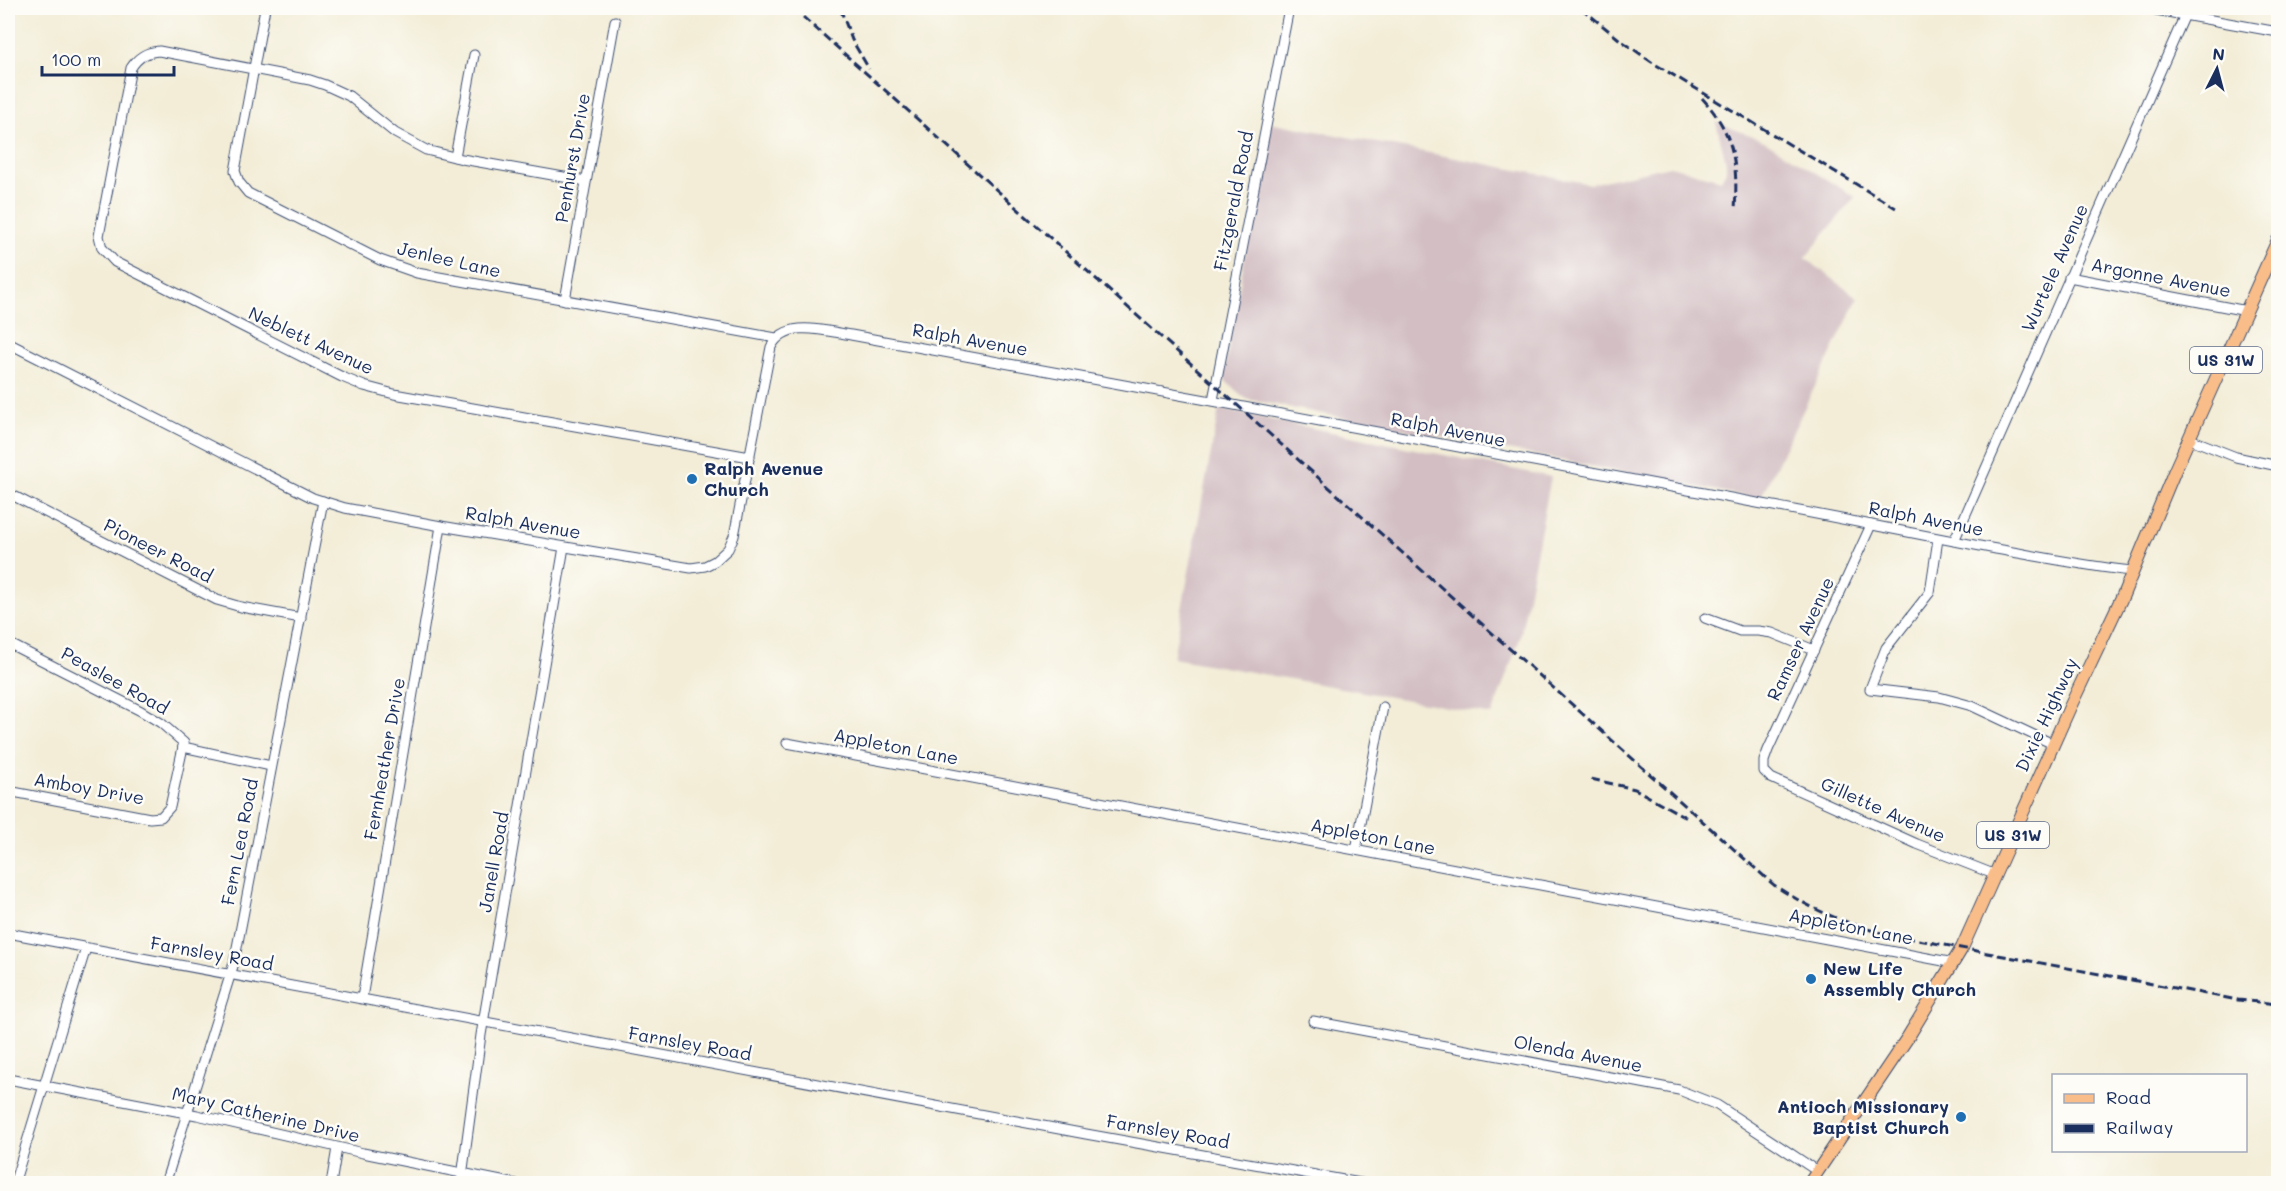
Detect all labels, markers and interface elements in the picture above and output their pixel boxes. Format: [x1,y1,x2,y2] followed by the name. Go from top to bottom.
[42,39,174,77] scale bar
[2187,39,2247,99] north arrow
[2211,43,2226,65] text: N
[51,47,101,71] text: 100 m
[549,91,595,224] street label: Penhurst Drive
[1208,129,1258,273] street label: Fitzgerald Road
[2015,200,2093,335] street label: Wurtele Avenue
[395,235,503,283] street label: Jenlee Lane
[2089,252,2233,302] street label: Argonne Avenue
[245,301,378,380] street label: Neblett Avenue
[911,317,1030,361] street label: Ralph Avenue
[2190,347,2262,373] road number: US 31W
[1389,406,1508,452] street label: Ralph Avenue
[704,456,824,501] place label: Ralph Avenue Church
[685,472,699,486] marker: Ralph Avenue Church
[1867,495,1986,541] street label: Ralph Avenue
[464,500,583,544] street label: Ralph Avenue
[100,512,217,588] street label: Pioneer Road
[1761,573,1839,704] street label: Ramser Avenue
[57,641,174,720] street label: Peaslee Road
[2009,654,2083,775] street label: Dixie Highway
[358,676,410,842] street label: Fernheather Drive
[832,722,961,770] street label: Appleton Lane
[32,767,146,810] street label: Amboy Drive
[1817,771,1950,847] street label: Gillette Avenue
[215,776,263,907] street label: Fern Lea Road
[472,810,514,914] street label: Janell Road
[1309,812,1438,860] street label: Appleton Lane
[1977,822,2049,848] road number: US 31W
[1787,902,1916,950] street label: Appleton Lane
[149,930,276,976] street label: Farnsley Road
[1823,956,1976,1001] place label: New Life Assembly Church
[1804,972,1818,986] marker: New Life Assembly Church
[627,1020,754,1066] street label: Farnsley Road
[1512,1029,1645,1077] street label: Olenda Avenue
[2052,1074,2247,1152] legend
[170,1081,362,1147] street label: Mary Catherine Drive
[2106,1085,2151,1109] text: Road
[1777,1094,1949,1139] place label: Antioch Missionary Baptist Church
[1105,1108,1232,1154] street label: Farnsley Road
[1954,1110,1968,1124] marker: Antioch Missionary Baptist Church
[2106,1115,2173,1139] text: Railway

